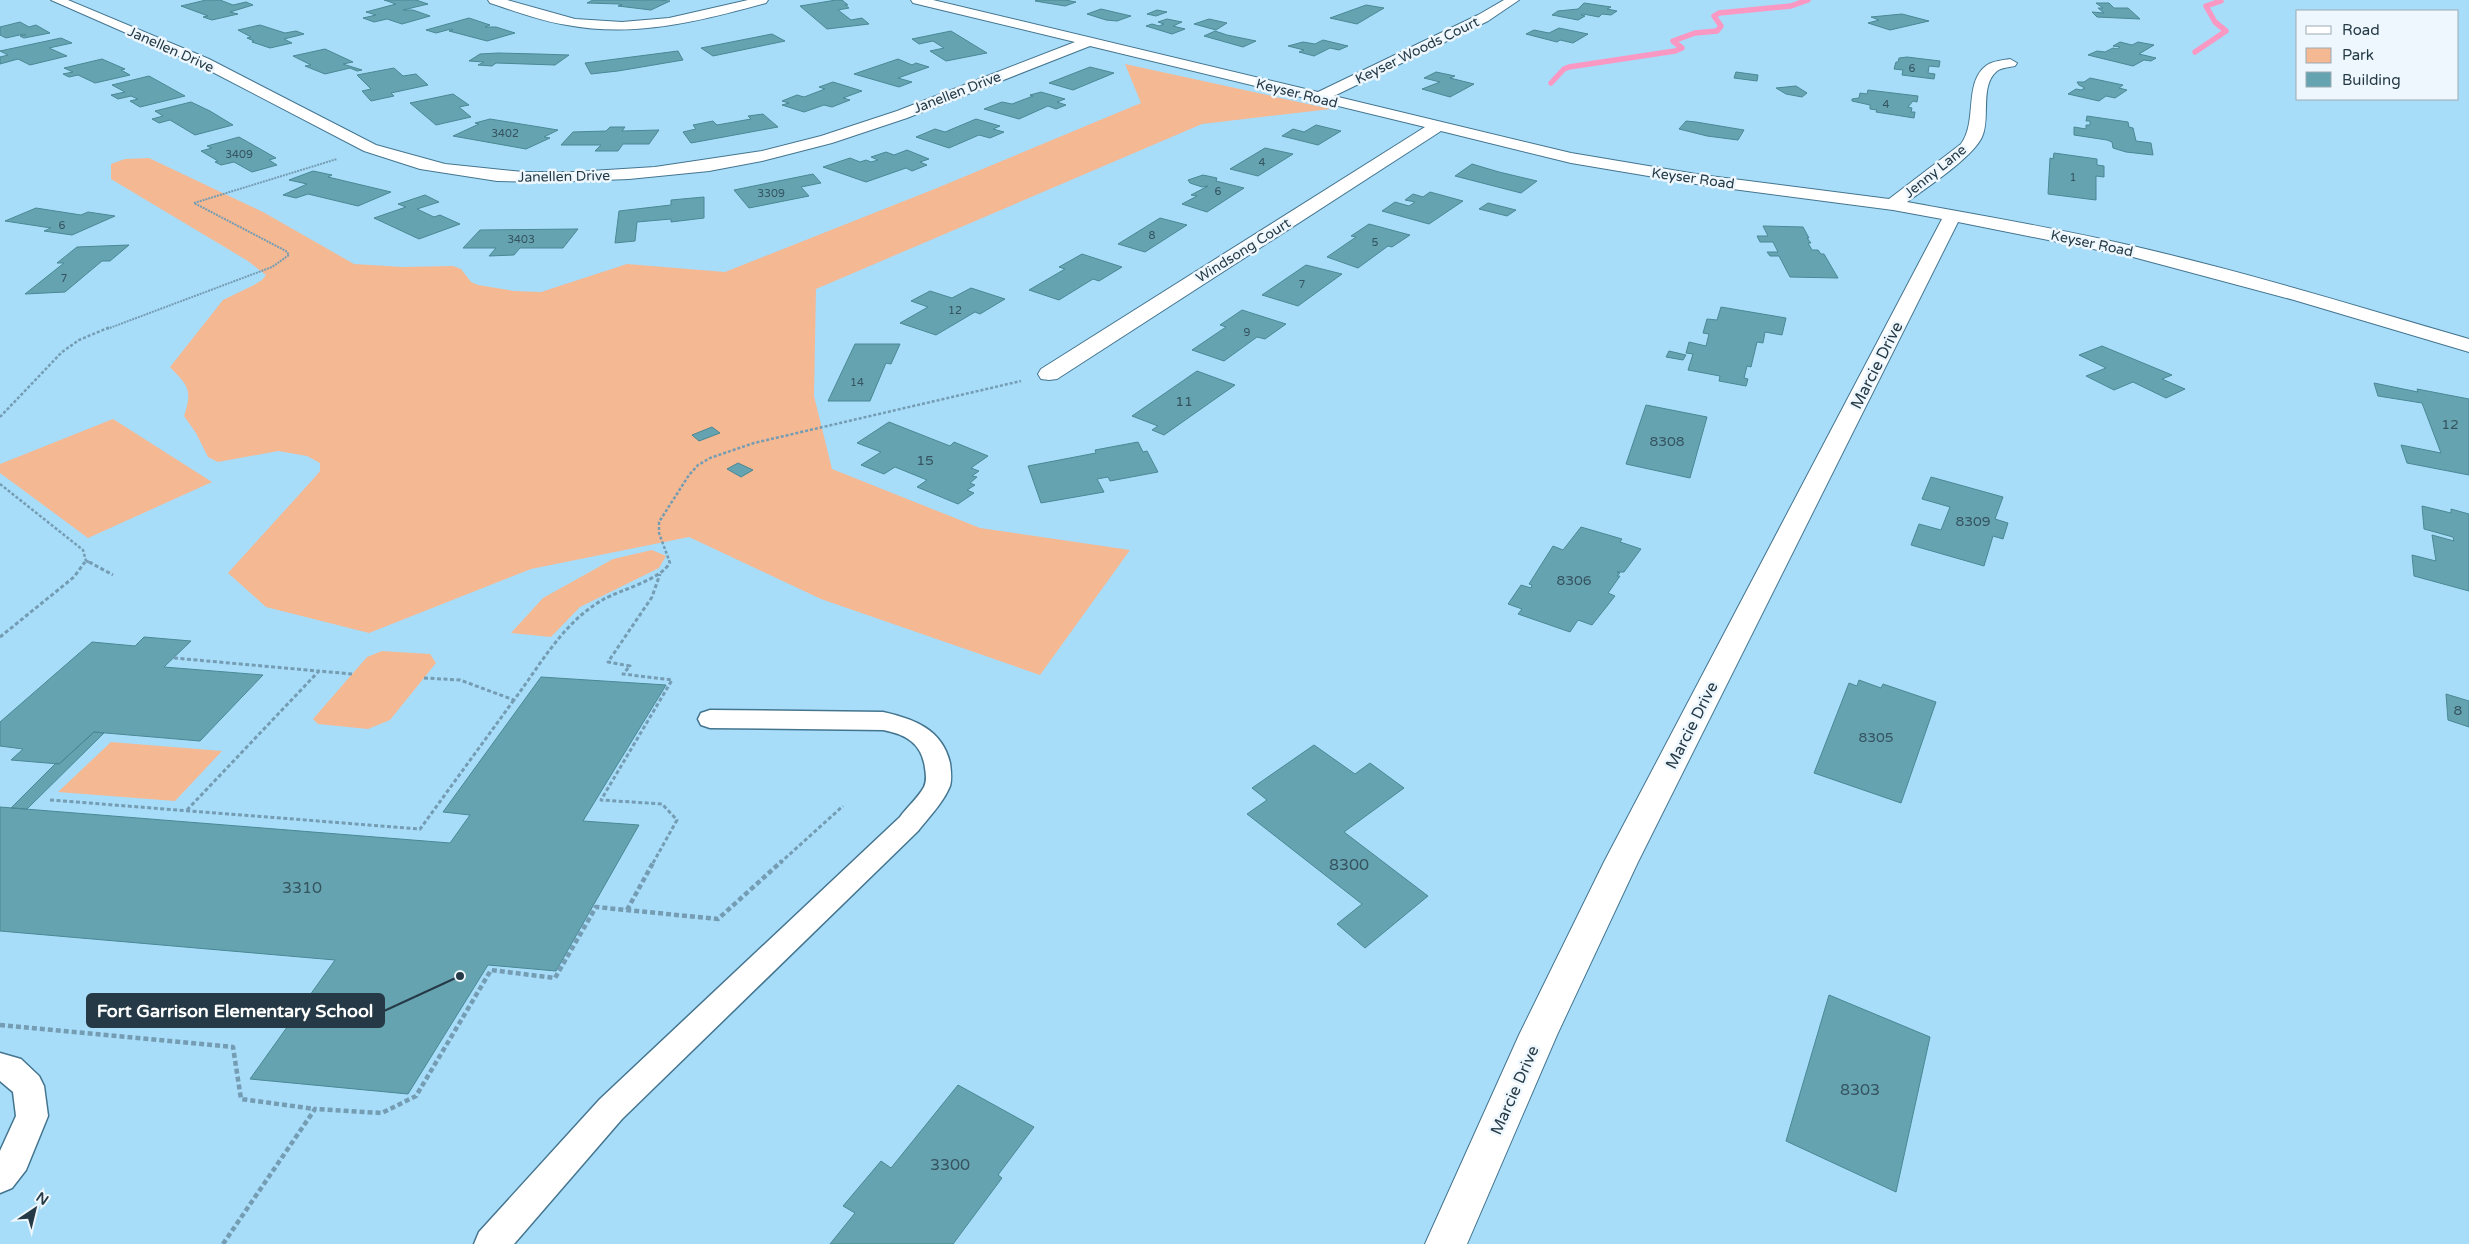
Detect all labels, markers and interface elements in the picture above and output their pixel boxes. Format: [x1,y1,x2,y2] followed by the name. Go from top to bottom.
[2296,10,2459,100] legend
[1353,13,1482,88] street label: Keyser Woods Court
[2342,21,2380,39] text: Road
[125,23,217,76] street label: Janellen Drive
[2342,46,2374,64] text: Park
[1909,62,1916,75] house number: 6
[911,68,1003,117] street label: Janellen Drive
[2342,71,2401,89] text: Building
[1254,75,1339,112] street label: Keyser Road
[1883,98,1890,111] house number: 4
[491,127,519,140] house number: 3402
[1901,141,1970,202] street label: Jenny Lane
[225,148,253,161] house number: 3409
[1259,156,1266,169] house number: 4
[1650,164,1736,193] street label: Keyser Road
[518,167,610,186] street label: Janellen Drive
[2070,171,2076,184] house number: 1
[1215,185,1222,198] house number: 6
[757,187,785,200] house number: 3309
[1193,214,1294,286] street label: Windsong Court
[59,219,66,232] house number: 6
[2049,226,2135,260] street label: Keyser Road
[1149,229,1156,242] house number: 8
[507,233,535,246] house number: 3403
[1372,236,1379,249] house number: 5
[61,272,68,285] house number: 7
[1299,278,1306,291] house number: 7
[948,304,962,317] house number: 12
[1846,318,1907,413] street label: Marcie Drive
[1244,326,1251,339] house number: 9
[850,376,864,389] house number: 14
[1175,393,1193,410] house number: 11
[2441,416,2459,433] house number: 12
[1649,433,1685,450] house number: 8308
[916,452,934,469] house number: 15
[1955,513,1991,530] house number: 8309
[1556,572,1592,589] house number: 8306
[1661,678,1722,773] street label: Marcie Drive
[2454,702,2463,719] house number: 8
[1858,729,1894,746] house number: 8305
[1329,855,1369,875] house number: 8300
[282,878,322,898] house number: 3310
[87,994,384,1027] callout: Fort Garrison Elementary School
[97,1000,373,1022] text: Fort Garrison Elementary School
[1486,1043,1543,1138] street label: Marcie Drive
[1840,1080,1880,1100] house number: 8303
[930,1155,970,1175] house number: 3300
[10,1184,60,1234] north arrow
[33,1189,52,1209] text: N

